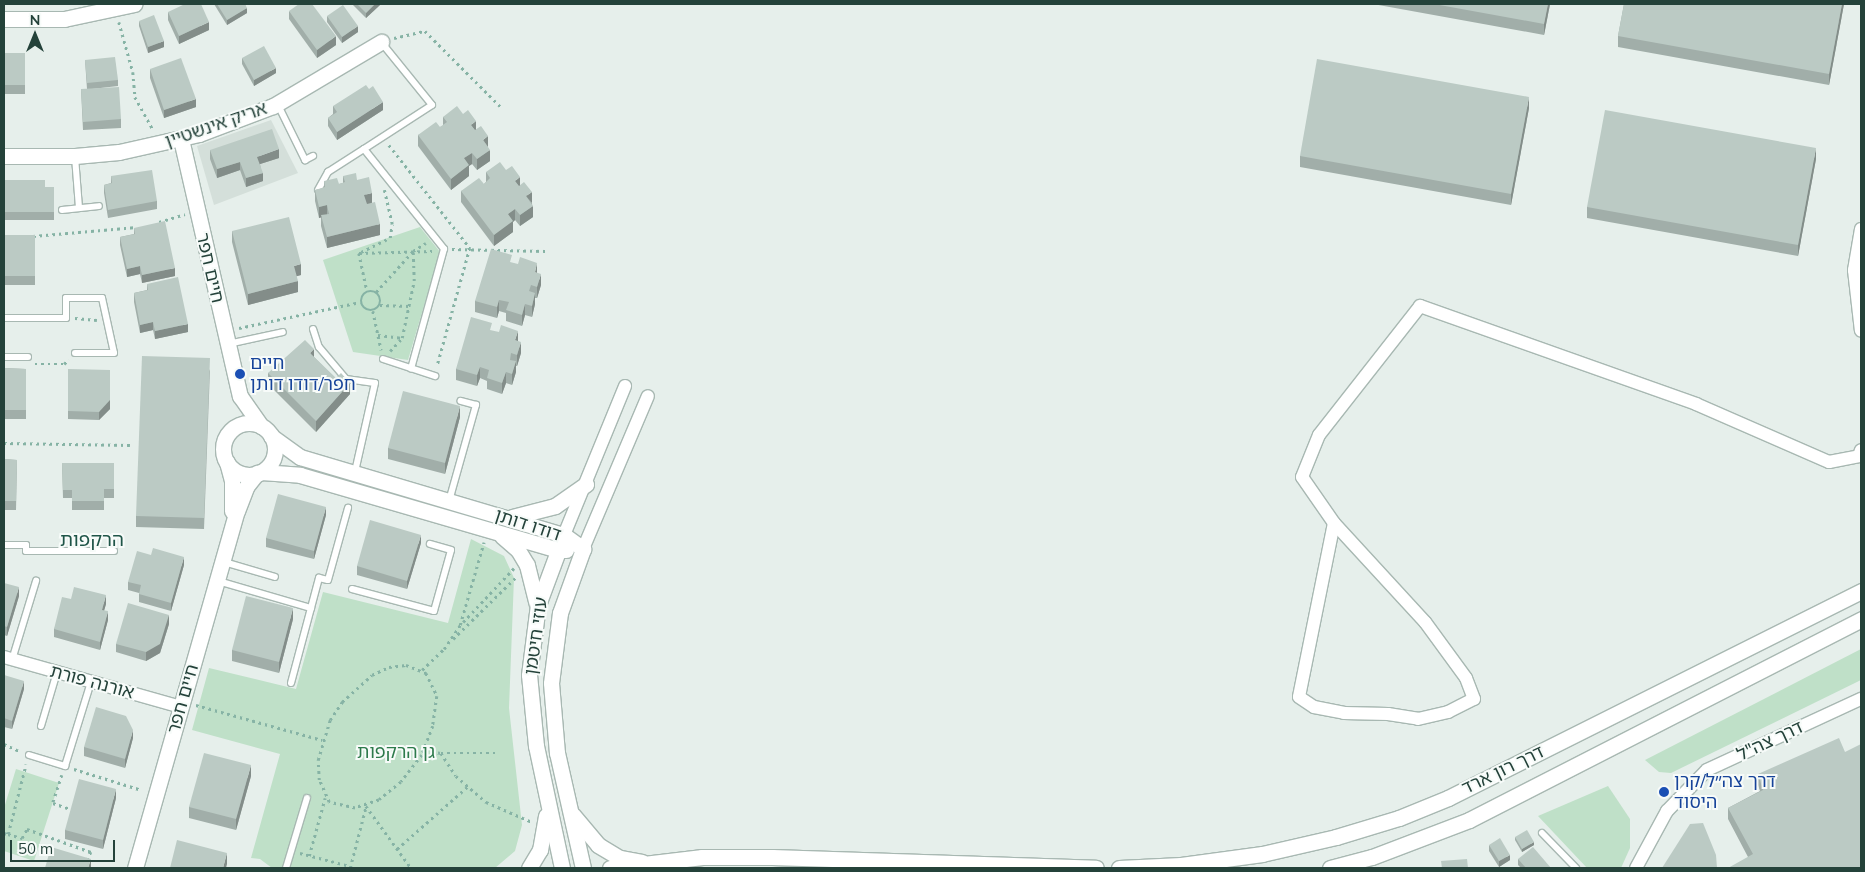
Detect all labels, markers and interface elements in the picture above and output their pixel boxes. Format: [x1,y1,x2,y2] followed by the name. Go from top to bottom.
[10,10,60,60] north arrow
[30,11,40,29] text: N
[162,97,270,153] street label: אריק אינשטיין
[191,231,229,305] street label: חיים חפר
[250,353,356,396] place label: חיים חפר/דודו דותן
[234,368,246,380] marker: חיים חפר/דודו דותן
[492,504,564,546] street label: דודו דותן
[60,529,124,551] district label: הרקפות
[520,596,552,676] street label: עוזי חיטמן
[48,660,136,704] street label: אורנה פורת
[163,662,203,736] street label: חיים חפר
[1733,716,1807,766] street label: דרך צה"ל
[357,741,435,763] park label: גן הרקפות
[1458,741,1548,799] street label: דרך רון ארד
[1674,771,1776,814] place label: דרך צה״ל/קרן היסוד
[1658,786,1670,798] marker: דרך צה״ל/קרן היסוד
[12,830,118,862] scale bar
[18,839,53,858] text: 50 m

